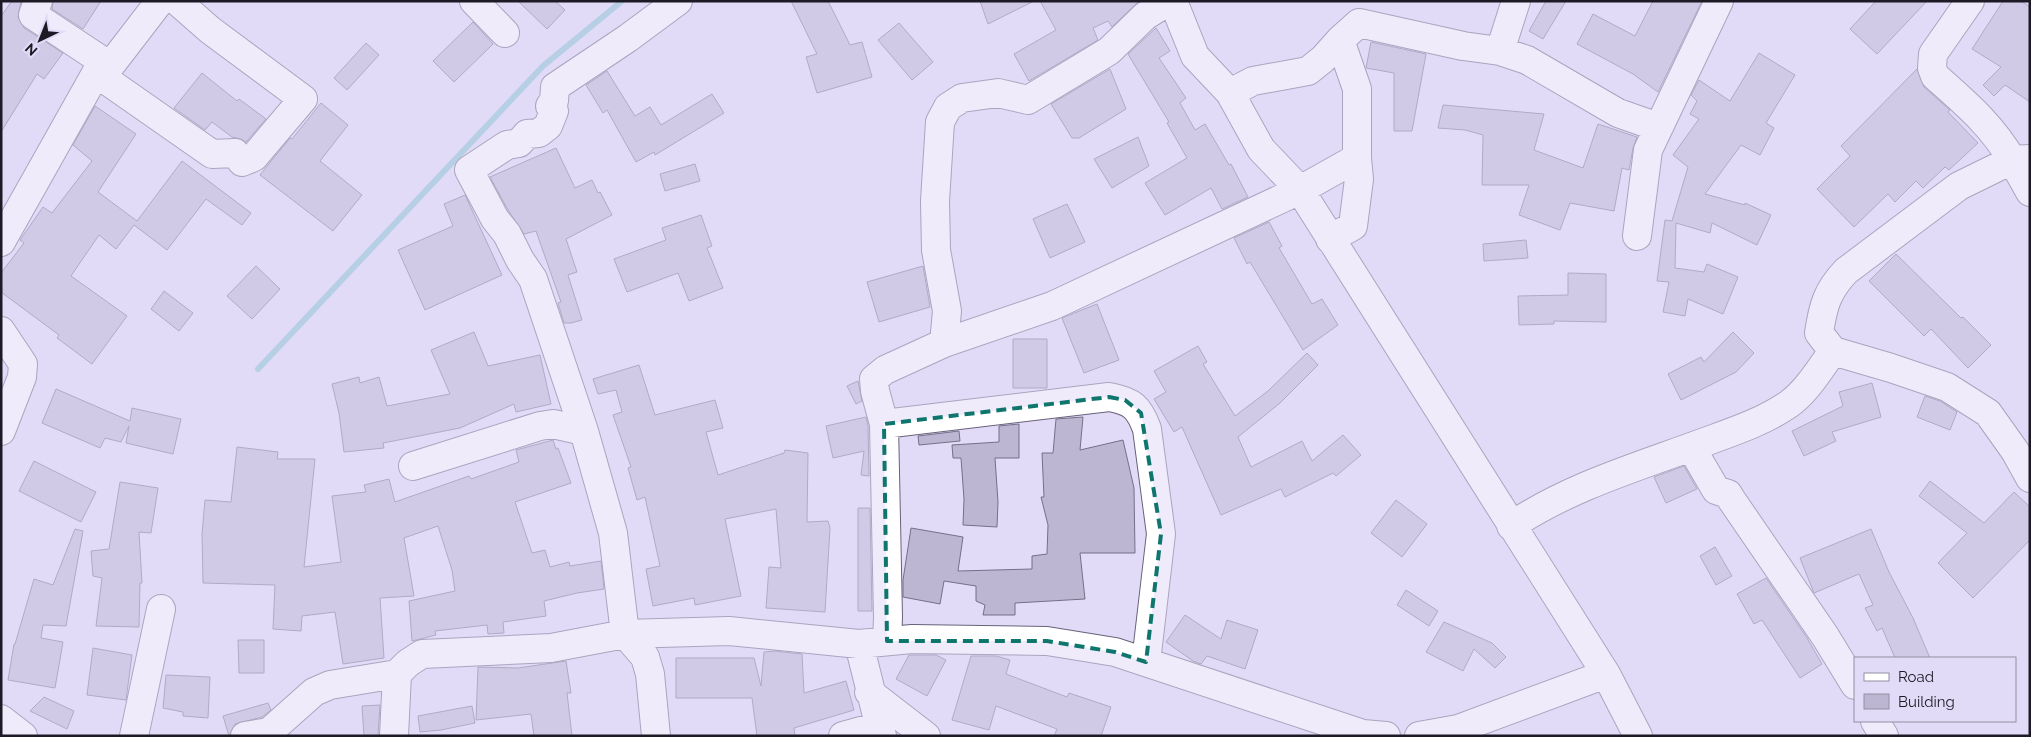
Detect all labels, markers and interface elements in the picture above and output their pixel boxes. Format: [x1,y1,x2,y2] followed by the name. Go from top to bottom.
[15,15,65,65] north arrow
[22,40,40,59] text: N
[1854,657,2016,722] legend
[1898,668,1934,686] text: Road
[1898,693,1955,711] text: Building

